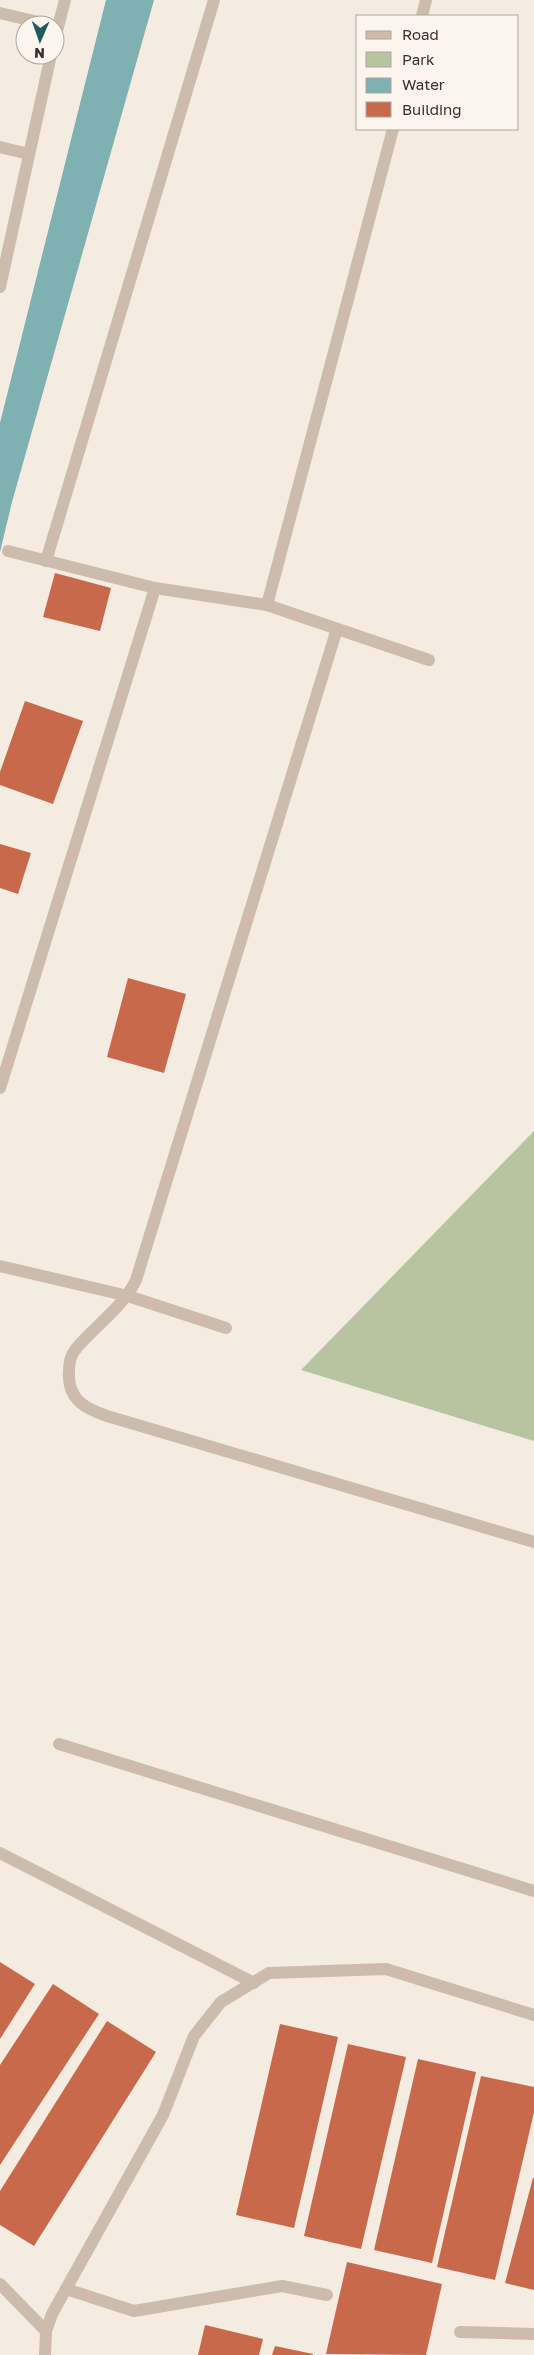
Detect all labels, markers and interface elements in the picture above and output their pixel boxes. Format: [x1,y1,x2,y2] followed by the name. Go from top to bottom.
[15,15,65,65] north arrow
[356,15,519,130] legend
[402,25,439,43] text: Road
[34,45,45,62] text: N
[402,50,435,68] text: Park
[402,75,445,93] text: Water
[402,100,462,118] text: Building

